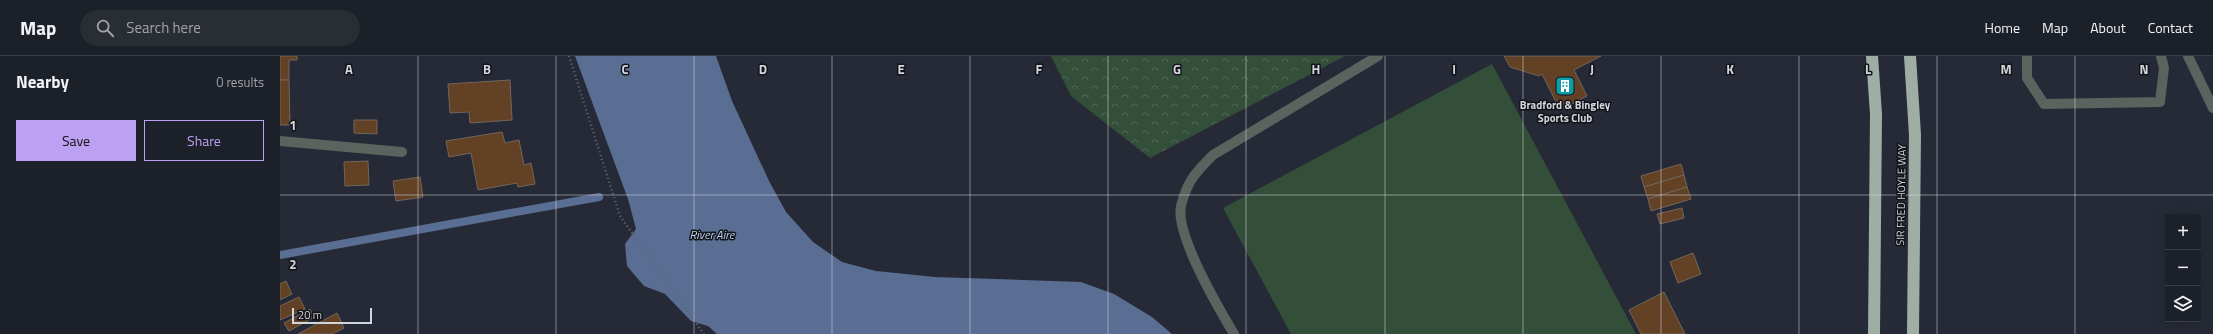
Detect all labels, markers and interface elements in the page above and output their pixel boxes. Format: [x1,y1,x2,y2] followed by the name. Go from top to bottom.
[80,10,360,46] search box
[20,13,56,42] text: Map
[126,16,201,39] text: Search here
[94,17,116,39] icon: search
[1985,17,2020,38] text: Home
[2042,17,2068,38] text: Map
[2090,17,2126,38] text: About
[2148,17,2193,38] text: Contact
[345,59,353,79] text: A
[483,59,491,79] text: B
[621,59,629,79] text: C
[759,59,767,79] text: D
[897,59,905,79] text: E
[1036,59,1043,79] text: F
[1173,59,1181,79] text: G
[1312,59,1320,79] text: H
[1452,59,1456,79] text: I
[1590,59,1594,79] text: J
[1726,59,1734,79] text: K
[1865,59,1871,79] text: L
[2000,59,2012,79] text: M
[2139,59,2149,79] text: N
[16,69,69,95] text: Nearby
[216,72,264,92] text: 0 results
[1554,75,1576,97] building icon: Bradford & Bingley Sports Club
[1520,97,1611,126] place label: Bradford & Bingley Sports Club
[289,115,297,135] text: 1
[16,120,136,161] button: Save
[144,120,264,161] button: Share
[1892,144,1910,246] street label: SIR FRED HOYLE WAY
[2165,214,2201,322] map controls
[2165,214,2201,250] button: +
[690,225,736,244] water label: River Aire
[2165,250,2201,286] button: −
[289,254,297,274] text: 2
[2165,286,2201,322] button: layers
[292,306,372,325] scale bar
[298,307,322,323] text: 20 m

